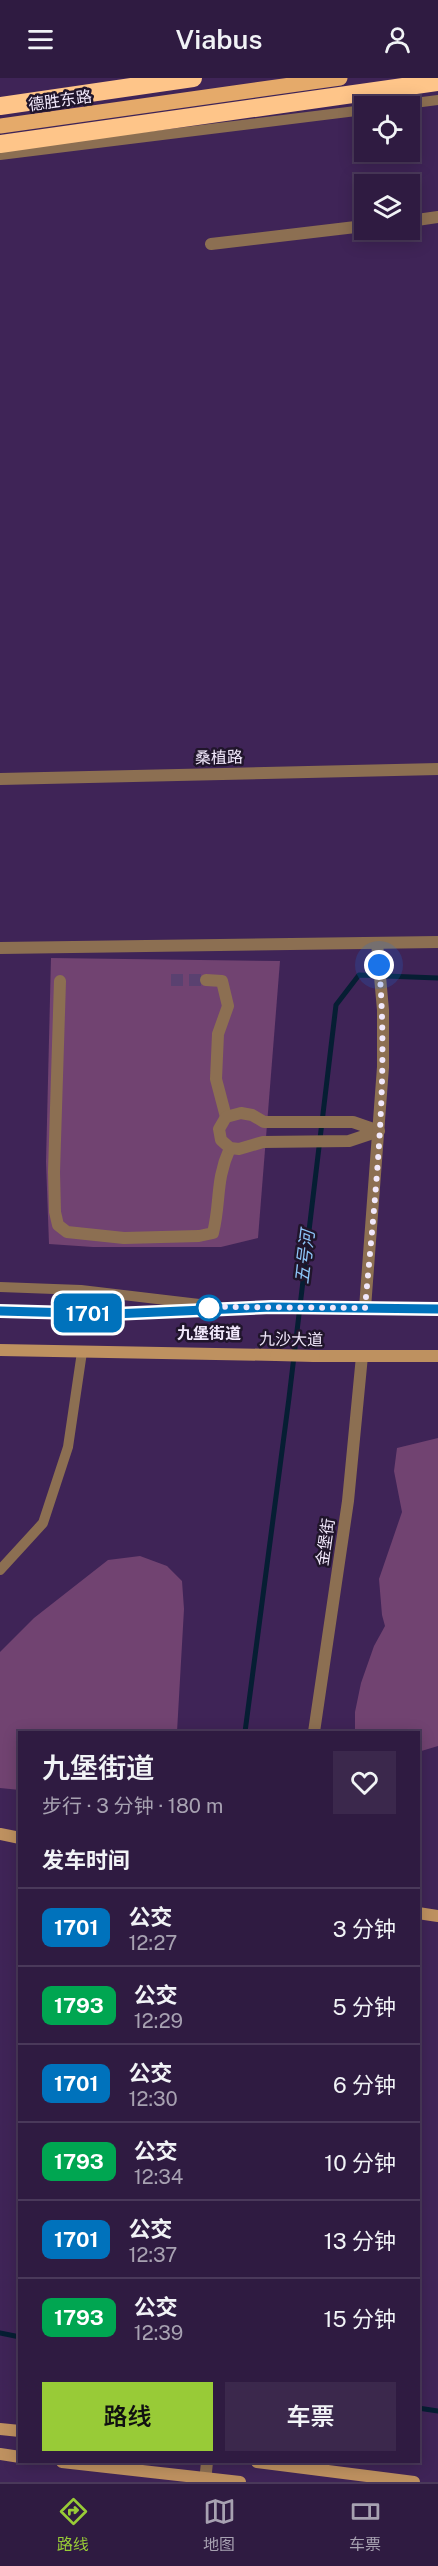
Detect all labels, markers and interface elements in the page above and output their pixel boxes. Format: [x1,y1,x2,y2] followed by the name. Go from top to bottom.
[24,23,57,56] icon: menu
[176,23,262,55] text: Viabus
[381,23,414,56] icon: person
[27,87,93,114] street label: 德胜东路
[354,96,420,240] map controls
[354,96,420,162] button: locate
[354,174,420,240] button: layers
[195,748,243,767] street label: 桑植路
[364,950,394,980] your location
[291,1226,319,1285] water label: 五号河
[46,1294,130,1332] line badge: 1701
[196,1295,222,1321] marker: 九堡街道
[66,1301,110,1326] text: 1701
[177,1324,241,1343] place label: 九堡街道
[259,1329,323,1350] street label: 九沙大道
[313,1517,338,1567] street label: 金堡街
[42,1751,154,1784] text: 九堡街道
[333,1751,396,1814] button: heart
[42,1794,223,1818] text: 步行 · 3 分钟 · 180 m
[42,1847,130,1873] text: 发车时间
[128,1904,172,1930] text: 公交
[54,1915,98,1940] text: 1701
[333,1916,396,1942] text: 3 分钟
[128,1931,177,1955] text: 12:27
[134,1982,178,2008] text: 公交
[54,1993,104,2018] text: 1793
[333,1994,396,2020] text: 5 分钟
[134,2009,183,2033] text: 12:29
[128,2060,172,2086] text: 公交
[54,2071,98,2096] text: 1701
[333,2072,396,2098] text: 6 分钟
[128,2087,178,2111] text: 12:30
[134,2138,178,2164] text: 公交
[54,2149,104,2174] text: 1793
[324,2150,396,2176] text: 10 分钟
[134,2165,183,2189] text: 12:34
[128,2216,172,2242] text: 公交
[54,2227,98,2252] text: 1701
[324,2228,396,2254] text: 13 分钟
[128,2243,177,2267] text: 12:37
[134,2294,178,2320] text: 公交
[54,2305,104,2330] text: 1793
[324,2306,396,2332] text: 15 分钟
[134,2321,183,2345] text: 12:39
[42,2382,213,2451] button: 路线
[225,2382,396,2451] button: 车票
[57,2495,90,2555] tab: 路线
[203,2495,236,2555] tab: 地图
[349,2495,382,2555] tab: 车票

